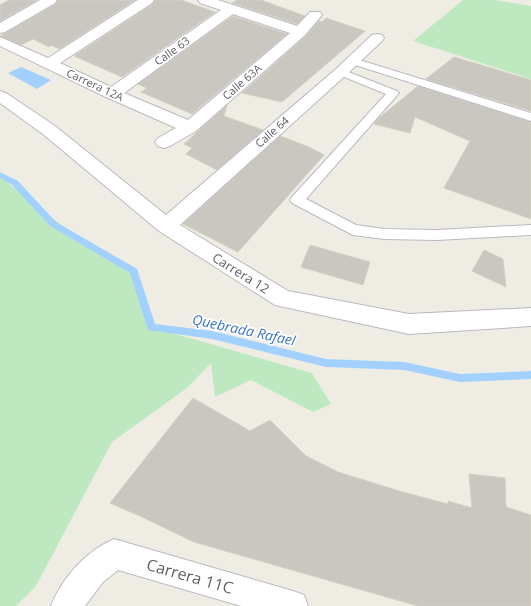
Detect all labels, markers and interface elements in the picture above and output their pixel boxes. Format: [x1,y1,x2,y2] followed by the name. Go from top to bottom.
[151,33,192,68] street label: Calle 63
[219,60,264,103] street label: Calle 63A
[64,65,126,104] street label: Carrera 12A
[252,112,292,150] street label: Calle 64
[209,248,273,298] street label: Carrera 12
[191,309,298,350] water label: Quebrada Rafael
[144,553,236,599] street label: Carrera 11C

